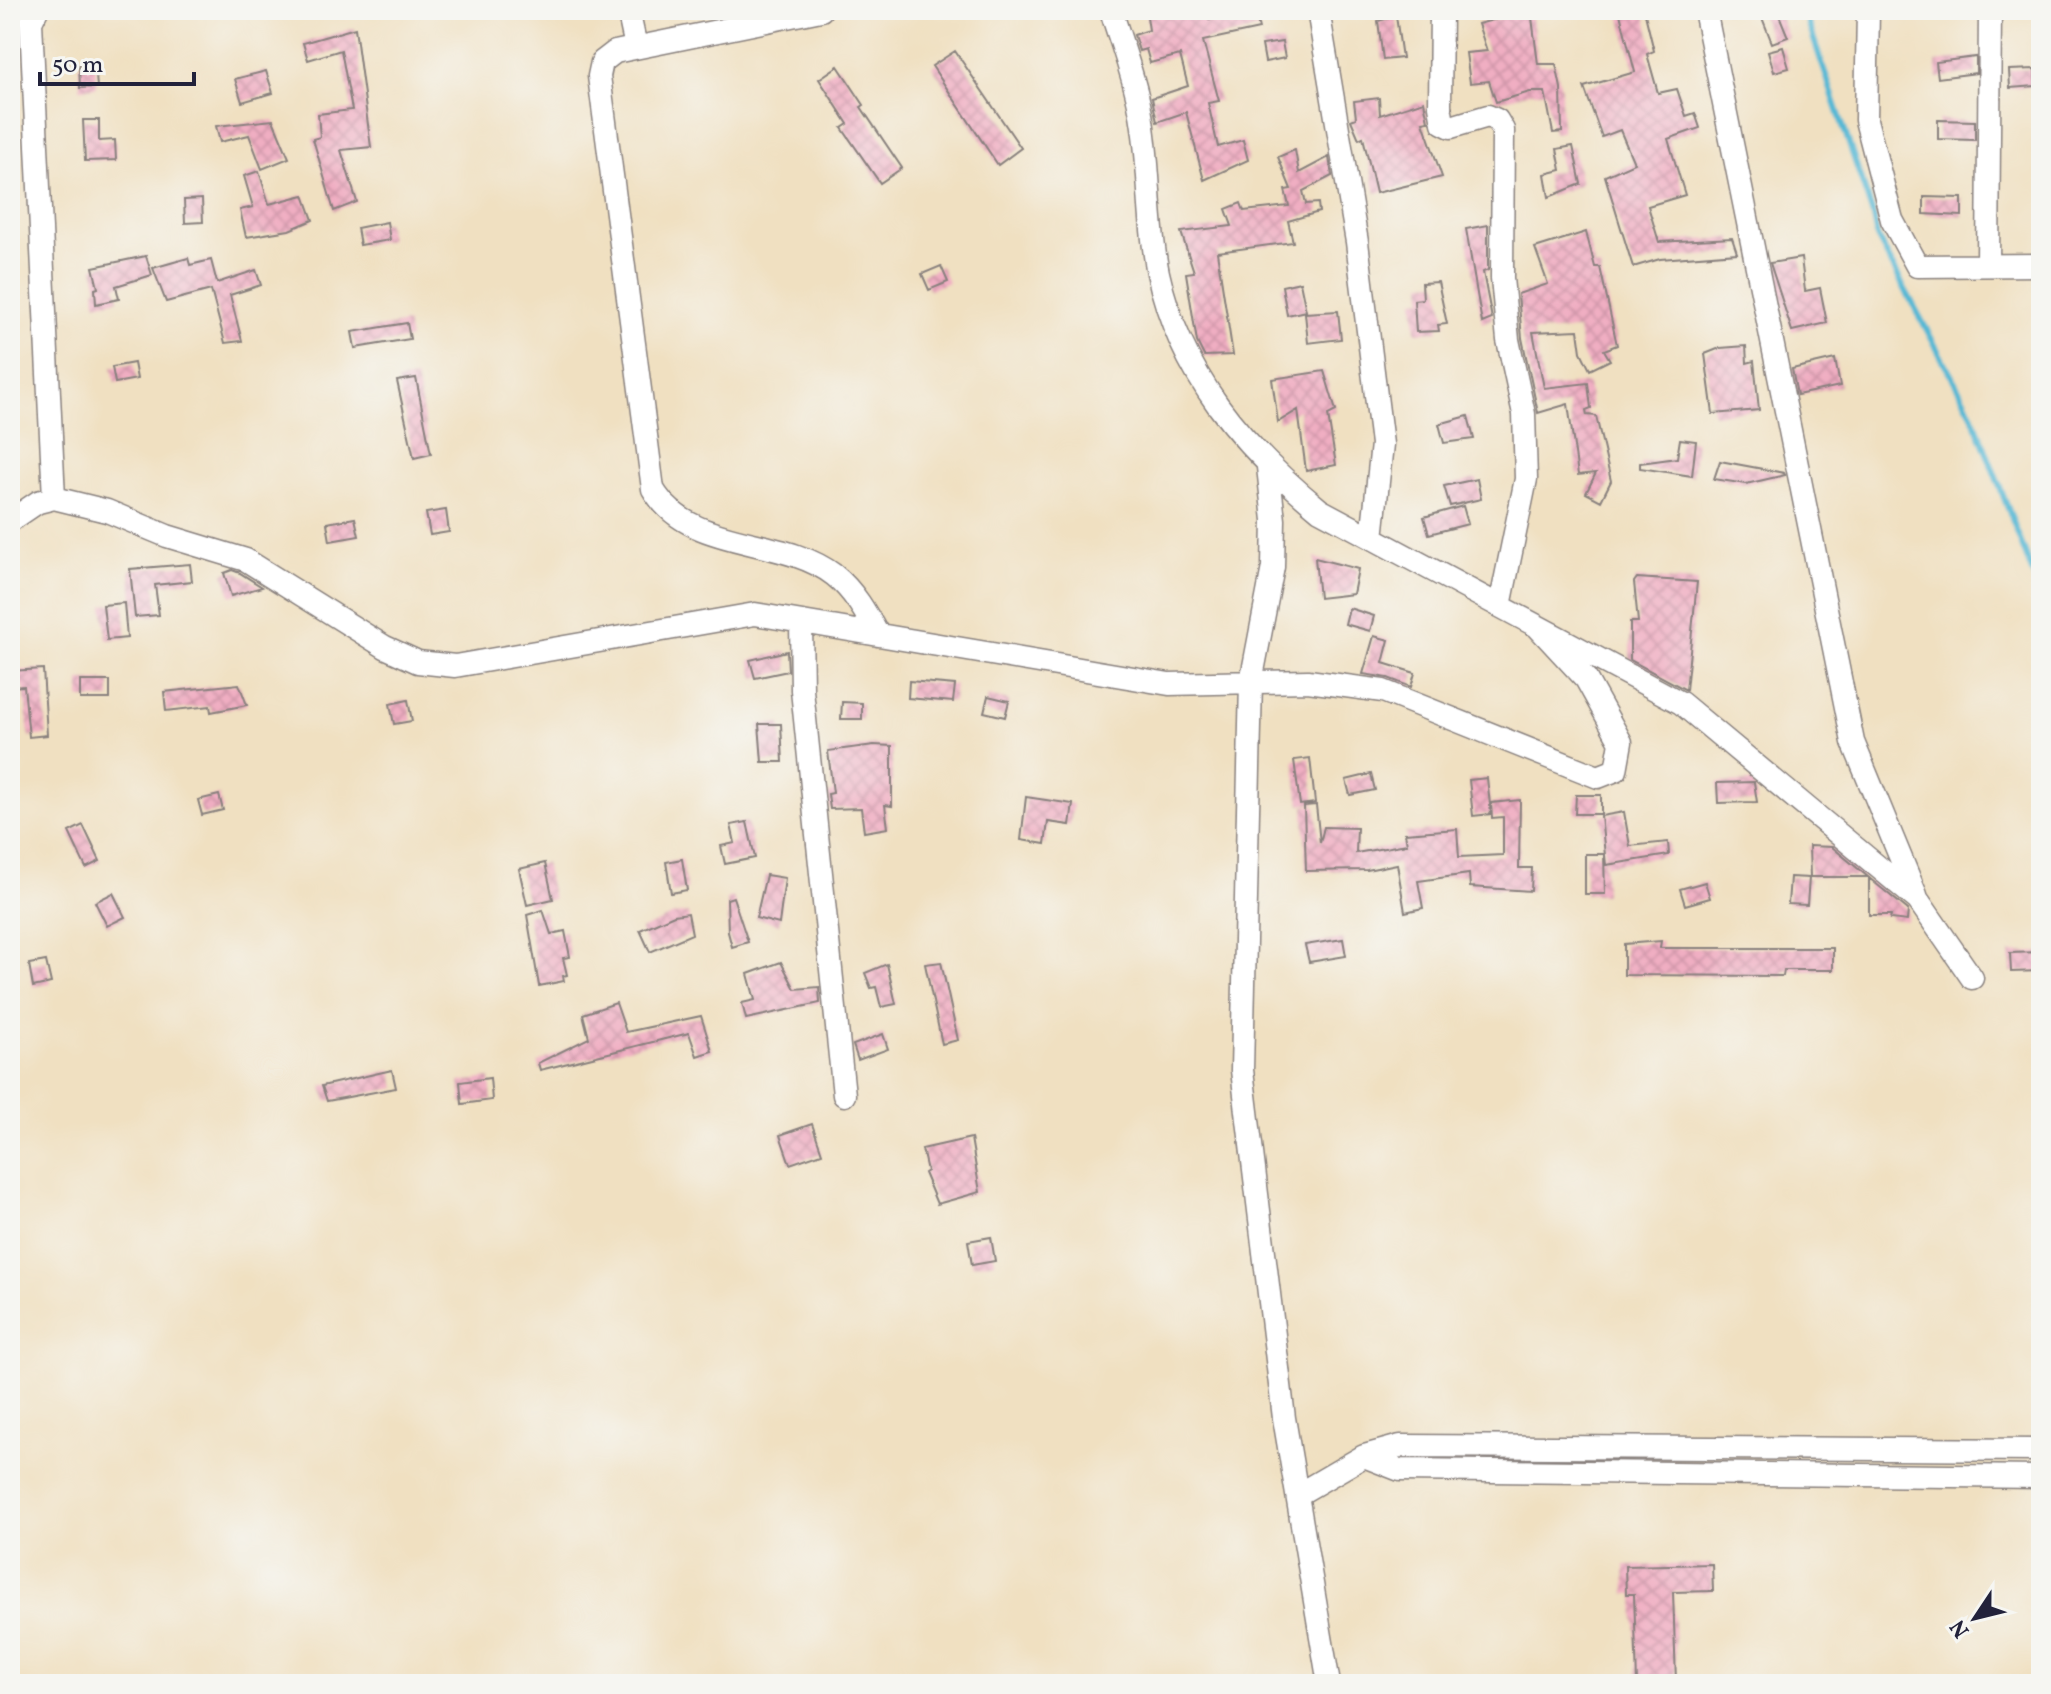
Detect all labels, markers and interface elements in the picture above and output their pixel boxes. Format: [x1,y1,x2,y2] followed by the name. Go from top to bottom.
[40,36,194,86] scale bar
[52,49,104,83] text: 50 m
[1935,1578,2015,1658] north arrow
[1943,1613,1978,1643] text: N

